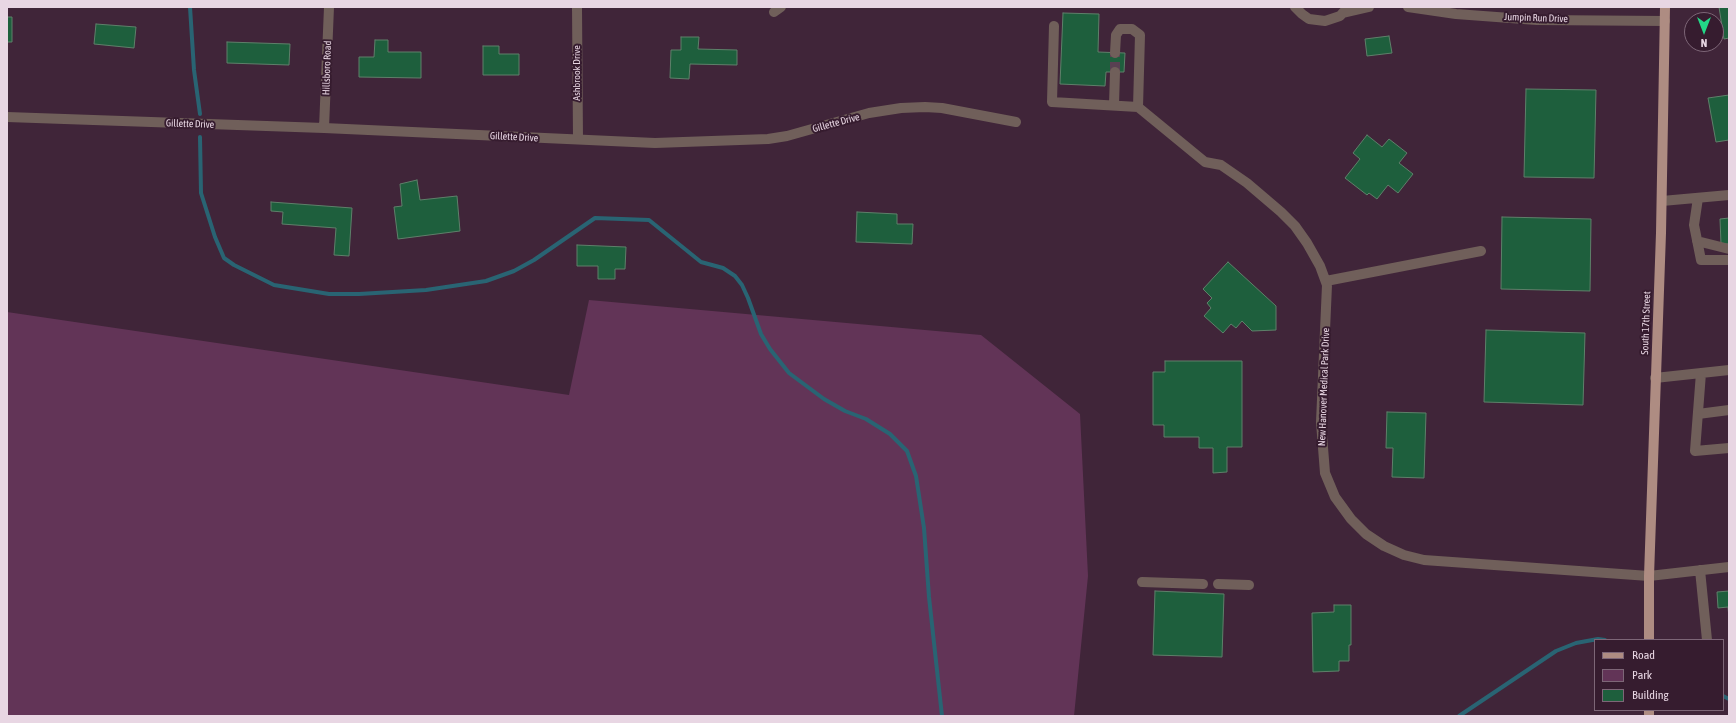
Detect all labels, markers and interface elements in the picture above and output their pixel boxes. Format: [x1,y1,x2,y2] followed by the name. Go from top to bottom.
[1504,11,1568,25] street label: Jumpin Run Drive
[1684,12,1724,52] north arrow
[1701,37,1707,49] text: N
[320,41,334,95] street label: Hillsboro Road
[571,45,583,101] street label: Ashbrook Drive
[811,111,861,135] street label: Gillette Drive
[166,117,214,131] street label: Gillette Drive
[490,130,538,144] street label: Gillette Drive
[1639,291,1653,355] street label: South 17th Street
[1316,328,1332,446] street label: New Hanover Medical Park Drive
[1594,639,1724,711] legend
[1632,648,1655,662] text: Road
[1632,668,1652,682] text: Park
[1632,688,1669,702] text: Building

